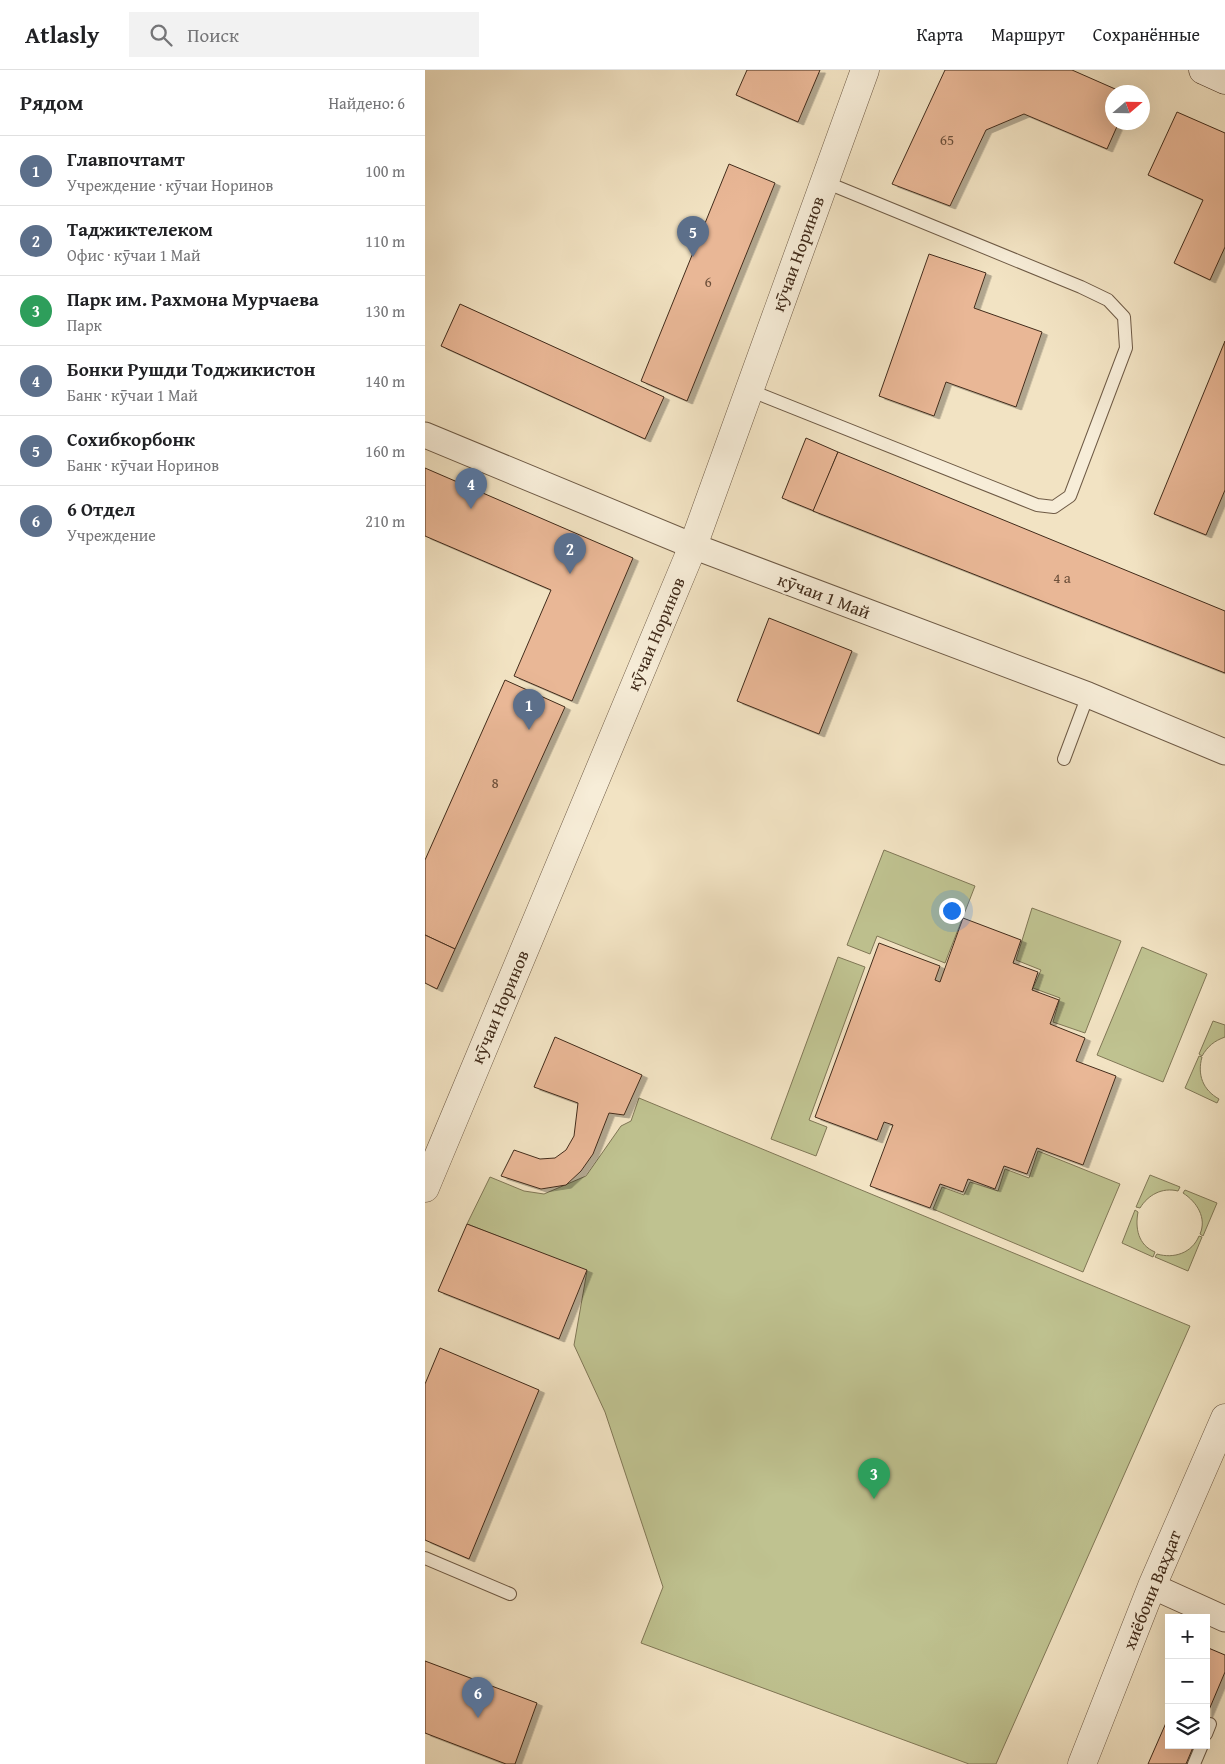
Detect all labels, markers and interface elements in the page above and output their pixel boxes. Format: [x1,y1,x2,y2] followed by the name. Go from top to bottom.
[129,12,479,57] search box
[25,17,99,52] text: Atlasly
[147,21,175,49] icon: search
[187,21,239,49] text: Поиск
[917,21,963,48] text: Карта
[991,21,1065,48] text: Маршрут
[1093,21,1200,48] text: Сохранённые
[1105,85,1150,130] north arrow
[20,87,83,118] text: Рядом
[328,91,405,115] text: Найдено: 6
[940,129,954,150] house number: 65
[67,145,185,173] text: Главпочтамт
[32,159,40,183] text: 1
[365,159,405,183] text: 100 m
[67,173,273,197] text: Учреждение · кӯчаи Норинов
[764,192,831,315] street label: кӯчаи Норинов
[67,215,213,243] text: Таджиктелеком
[677,216,709,257] pin: 5
[32,229,40,253] text: 2
[365,229,405,253] text: 110 m
[67,243,200,267] text: Офис · кӯчаи 1 Май
[704,271,712,292] house number: 6
[67,285,319,313] text: Парк им. Рахмона Мурчаева
[32,299,40,323] text: 3
[365,299,405,323] text: 130 m
[67,313,102,337] text: Парк
[67,355,315,383] text: Бонки Рушди Тоджикистон
[32,369,40,393] text: 4
[365,369,405,393] text: 140 m
[67,383,198,407] text: Банк · кӯчаи 1 Май
[67,425,195,453] text: Сохибкорбонк
[32,439,40,463] text: 5
[365,439,405,463] text: 160 m
[67,453,219,477] text: Банк · кӯчаи Норинов
[455,468,487,509] pin: 4
[67,495,135,523] text: 6 Отдел
[32,509,40,533] text: 6
[365,509,405,533] text: 210 m
[67,523,156,547] text: Учреждение
[554,533,586,574] pin: 2
[774,565,875,626] street label: кӯчаи 1 Май
[1053,567,1071,588] house number: 4 a
[619,572,692,695] street label: кӯчаи Норинов
[513,689,545,730] pin: 1
[491,772,499,793] house number: 8
[939,898,965,924] your location
[463,945,536,1068] street label: кӯчаи Норинов
[858,1458,890,1499] pin: 3
[1115,1526,1188,1654] street label: хиёбони Ваҳдат
[1165,1614,1210,1749] map controls
[1165,1614,1210,1659] button: +
[1165,1659,1210,1704] button: −
[462,1677,494,1718] pin: 6
[1165,1704,1210,1749] button: layers

